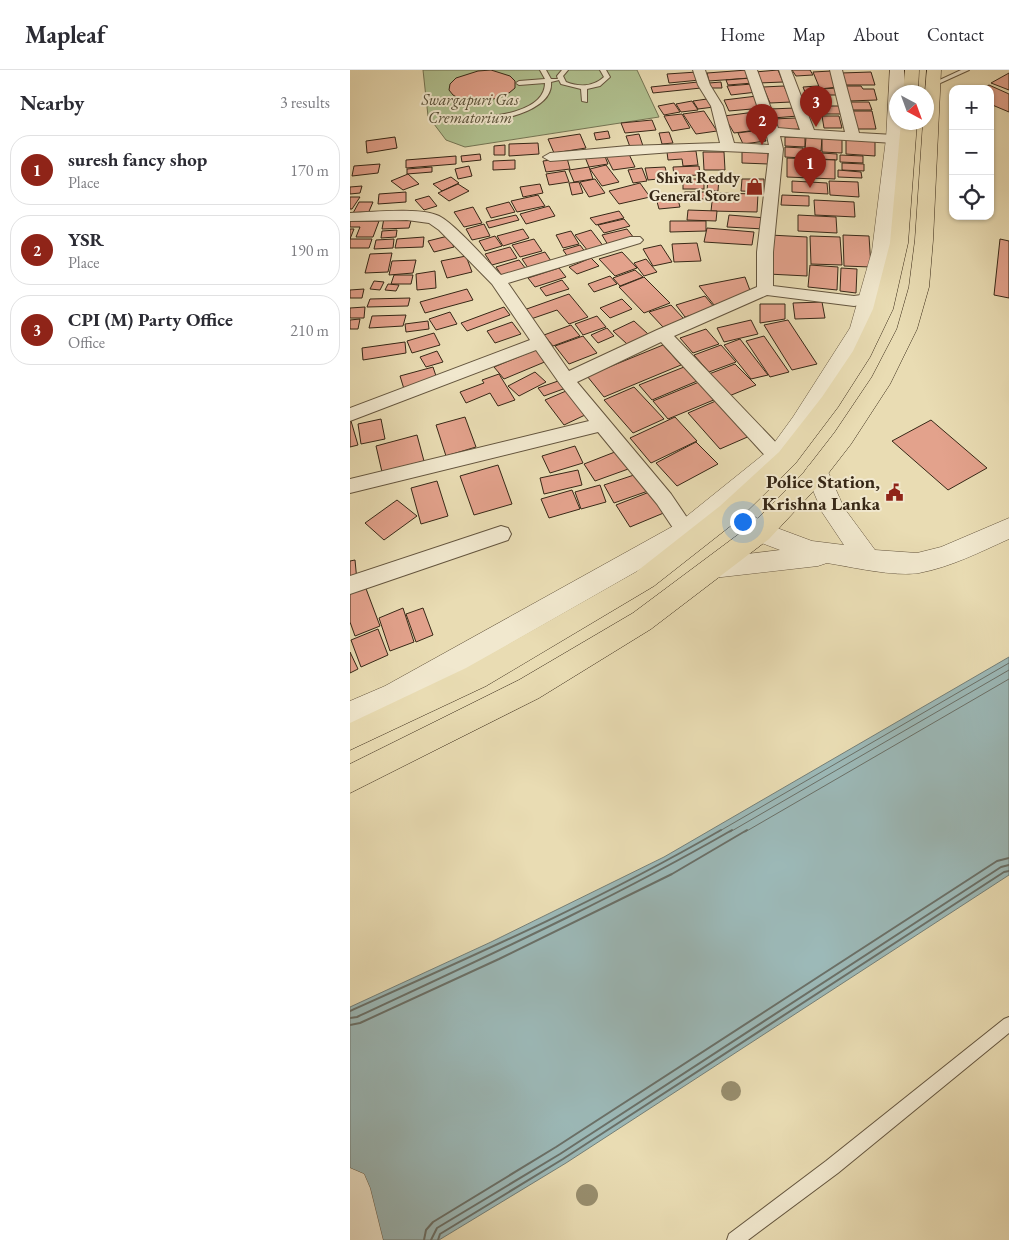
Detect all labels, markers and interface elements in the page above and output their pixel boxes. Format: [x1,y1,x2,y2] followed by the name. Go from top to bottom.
[25,19,106,50] text: Mapleaf
[720,23,765,46] text: Home
[793,23,825,46] text: Map
[853,23,899,46] text: About
[927,23,984,46] text: Contact
[889,85,934,130] north arrow
[949,85,994,220] map controls
[949,85,994,130] button: +
[800,86,832,127] pin: 3
[20,89,84,116] text: Nearby
[420,89,519,128] park label: Swargapuri Gas Crematorium
[280,92,330,113] text: 3 results
[746,104,778,145] pin: 2
[949,130,994,175] button: −
[68,147,207,172] text: suresh fancy shop
[794,147,826,188] pin: 1
[33,160,41,181] text: 1
[290,160,329,181] text: 170 m
[649,167,740,206] place label: Shiva Reddy General Store
[68,172,100,193] text: Place
[949,175,994,220] button: locate
[744,176,764,196] shop icon: Shiva Reddy General Store
[68,227,104,252] text: YSR
[33,240,41,261] text: 2
[290,240,329,261] text: 190 m
[68,252,100,273] text: Place
[68,307,233,332] text: CPI (M) Party Office
[33,320,41,341] text: 3
[290,320,329,341] text: 210 m
[68,332,105,353] text: Office
[762,469,881,516] place label: Police Station, Krishna Lanka
[884,482,904,502] public building icon: Police Station, Krishna Lanka
[730,509,756,535] your location

